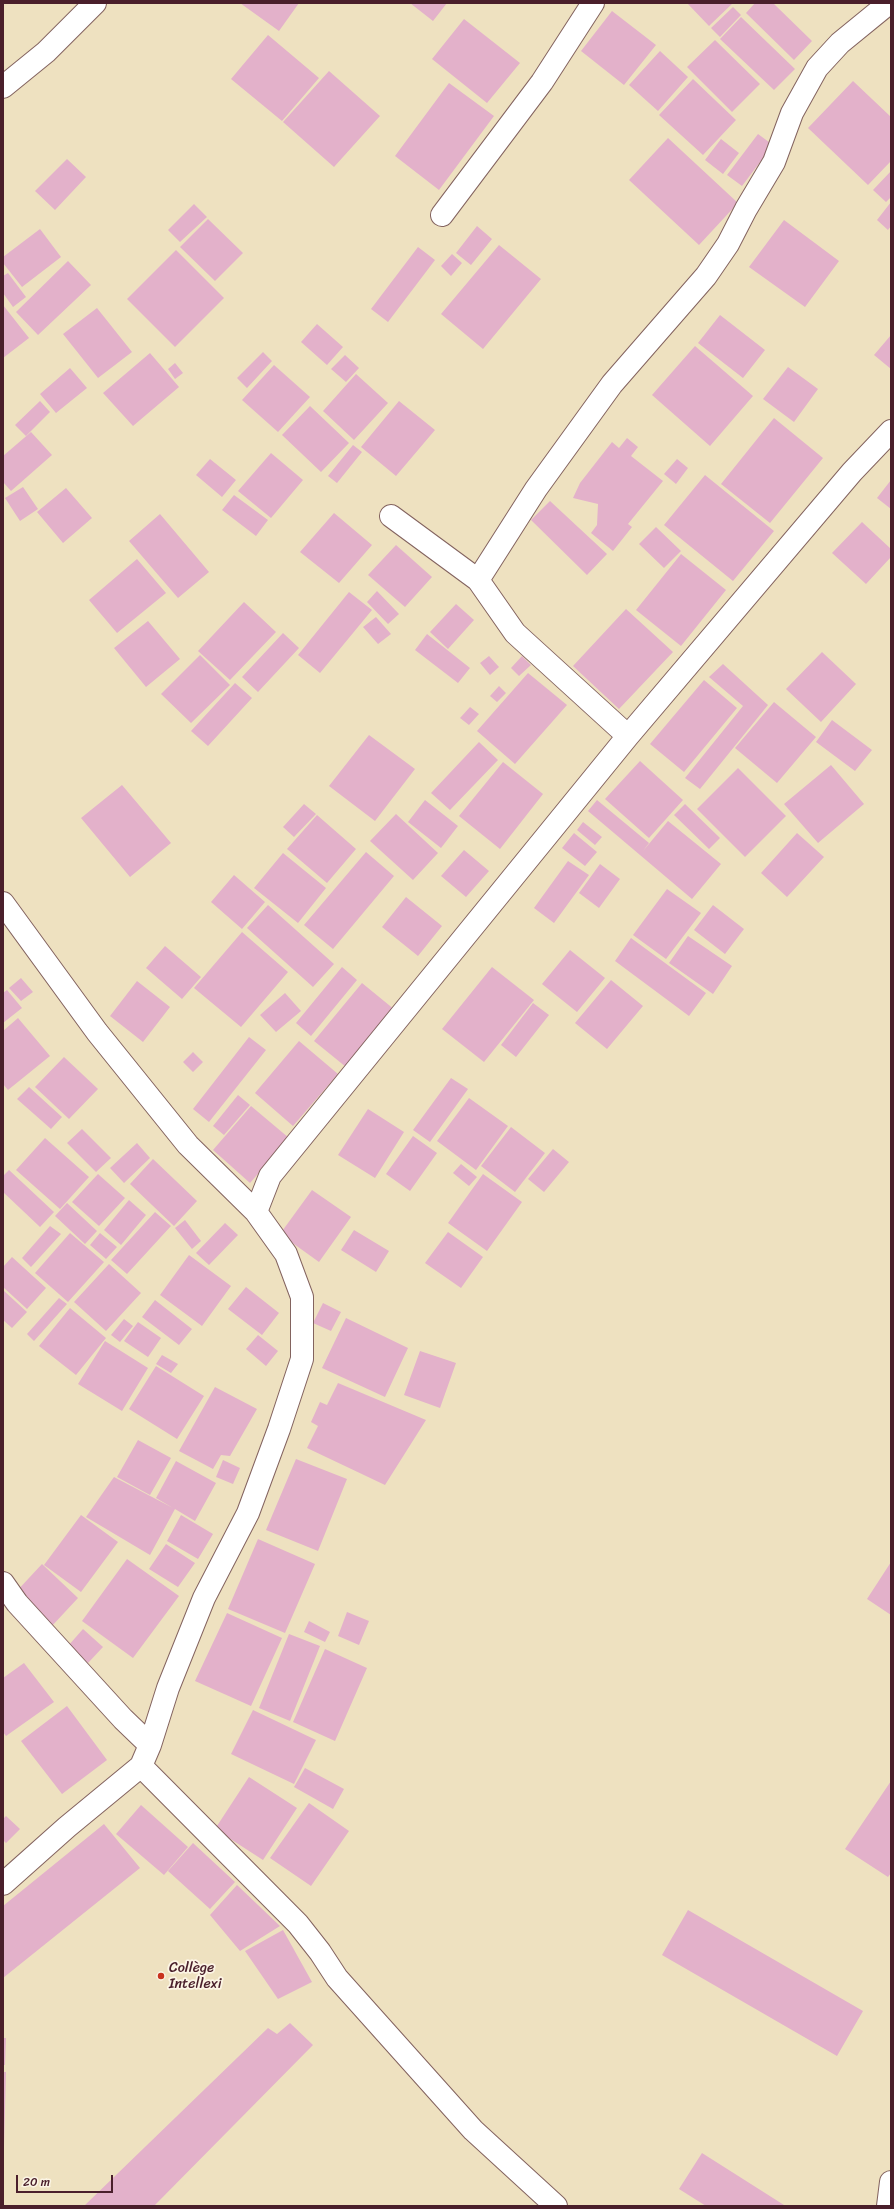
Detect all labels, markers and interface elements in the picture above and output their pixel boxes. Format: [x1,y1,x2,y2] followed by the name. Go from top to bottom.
[169,1960,222,1992] place label: Collège Intellexi
[156,1971,166,1981] marker: Collège Intellexi
[18,2167,115,2193] scale bar
[23,2171,50,2193] text: 20 m

